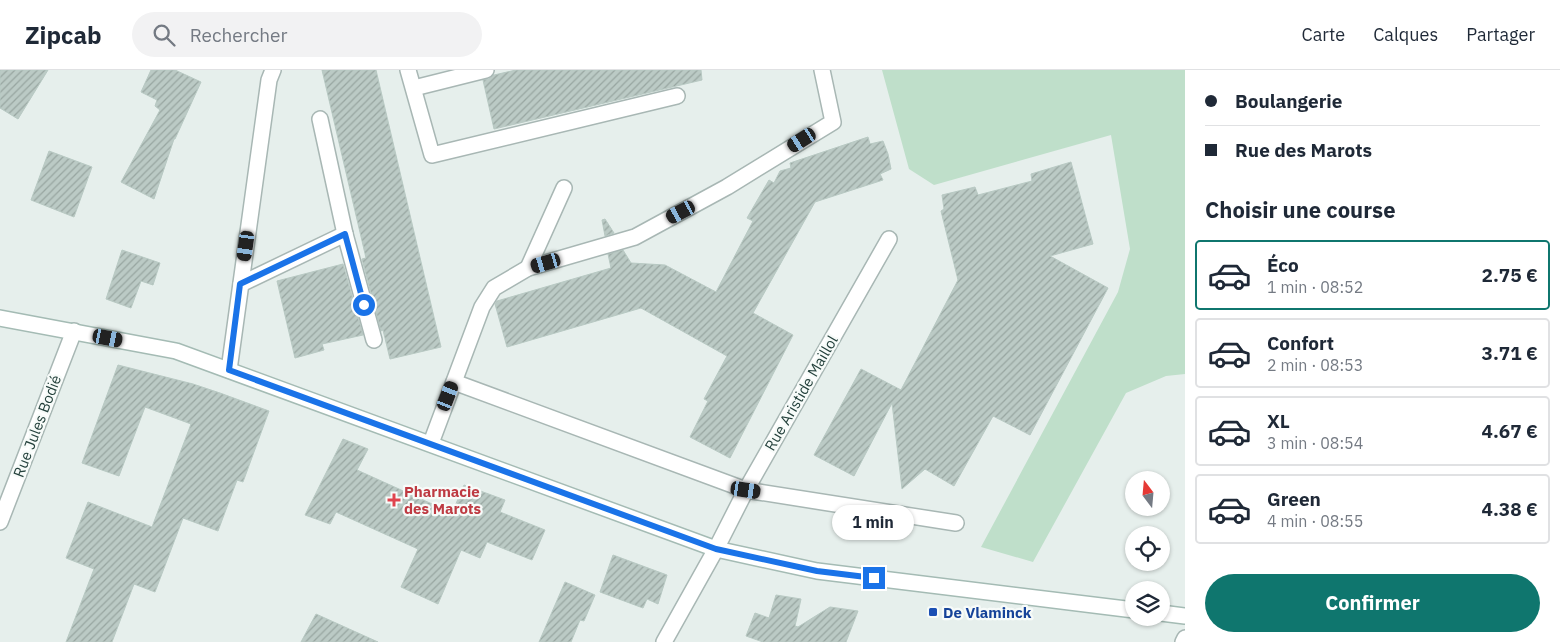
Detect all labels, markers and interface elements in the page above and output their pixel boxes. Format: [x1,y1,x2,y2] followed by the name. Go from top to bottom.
[132,12,482,57] search box
[25,19,102,51] text: Zipcab
[150,21,178,49] icon: search
[190,23,287,47] text: Rechercher
[1302,23,1345,46] text: Carte
[1373,23,1438,46] text: Calques
[1466,23,1535,46] text: Partager
[1235,89,1342,113] text: Boulangerie
[785,126,818,154] car
[1235,138,1372,162] text: Rue des Marots
[1205,195,1396,224] text: Choisir une course
[664,198,697,226] car
[236,230,255,262] car
[529,252,562,274] car
[1207,253,1252,298] icon: car
[1267,253,1299,277] text: Éco
[1482,263,1538,287] text: 2.75 €
[1267,277,1363,297] text: 1 min · 08:52
[353,294,375,316] route start
[91,328,124,348] car
[1207,331,1252,376] icon: car
[1267,331,1334,355] text: Confort
[760,332,842,454] street label: Rue Aristide Maillol
[1482,341,1538,365] text: 3.71 €
[1267,355,1363,375] text: 2 min · 08:53
[9,372,65,480] street label: Rue Jules Bodié
[435,379,460,413] car
[1207,409,1252,454] icon: car
[1267,409,1290,433] text: XL
[1482,419,1538,443] text: 4.67 €
[1267,433,1363,453] text: 3 min · 08:54
[1125,471,1170,516] north arrow
[1125,471,1170,626] map controls
[730,480,761,500] car
[404,482,482,518] place label: Pharmacie des Marots
[1207,487,1252,532] icon: car
[1267,487,1321,511] text: Green
[388,494,400,506] marker: Pharmacie des Marots
[1482,497,1538,521] text: 4.38 €
[833,506,915,540] callout: 1 min
[1267,511,1363,531] text: 4 min · 08:55
[852,512,894,532] text: 1 min
[1125,526,1170,571] button: locate
[863,567,885,589] route end
[1205,574,1540,632] button: Confirmer
[1125,581,1170,626] button: layers
[943,603,1032,622] place label: De Vlaminck
[927,606,939,618] marker: De Vlaminck

